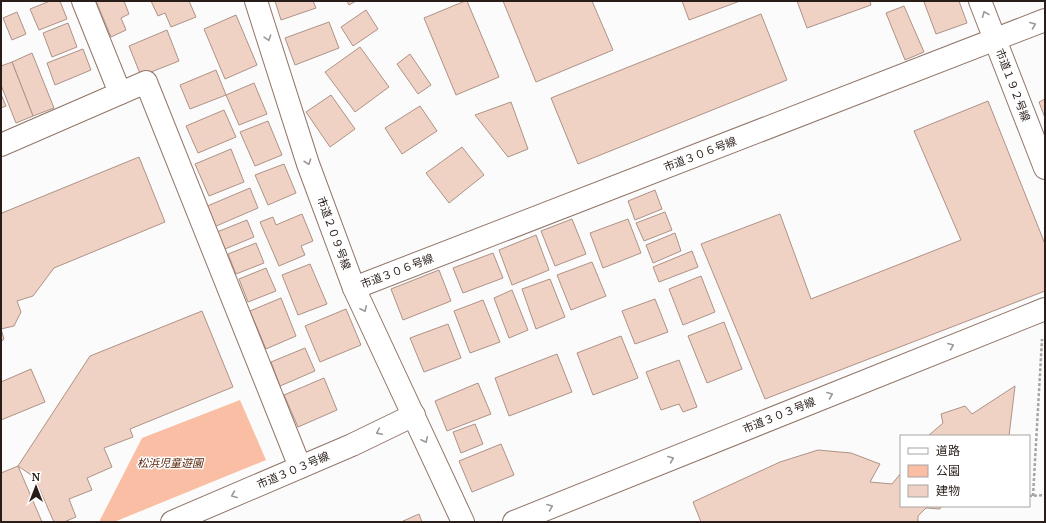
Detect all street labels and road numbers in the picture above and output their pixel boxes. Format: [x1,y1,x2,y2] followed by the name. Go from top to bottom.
[993,47,1033,123] street label: 市道１９２号線
[662,134,738,174] street label: 市道３０６号線
[314,194,354,272] street label: 市道２０９号線
[359,251,435,291] street label: 市道３０６号線
[741,394,817,436] street label: 市道３０３号線
[255,449,331,491] street label: 市道３０３号線

